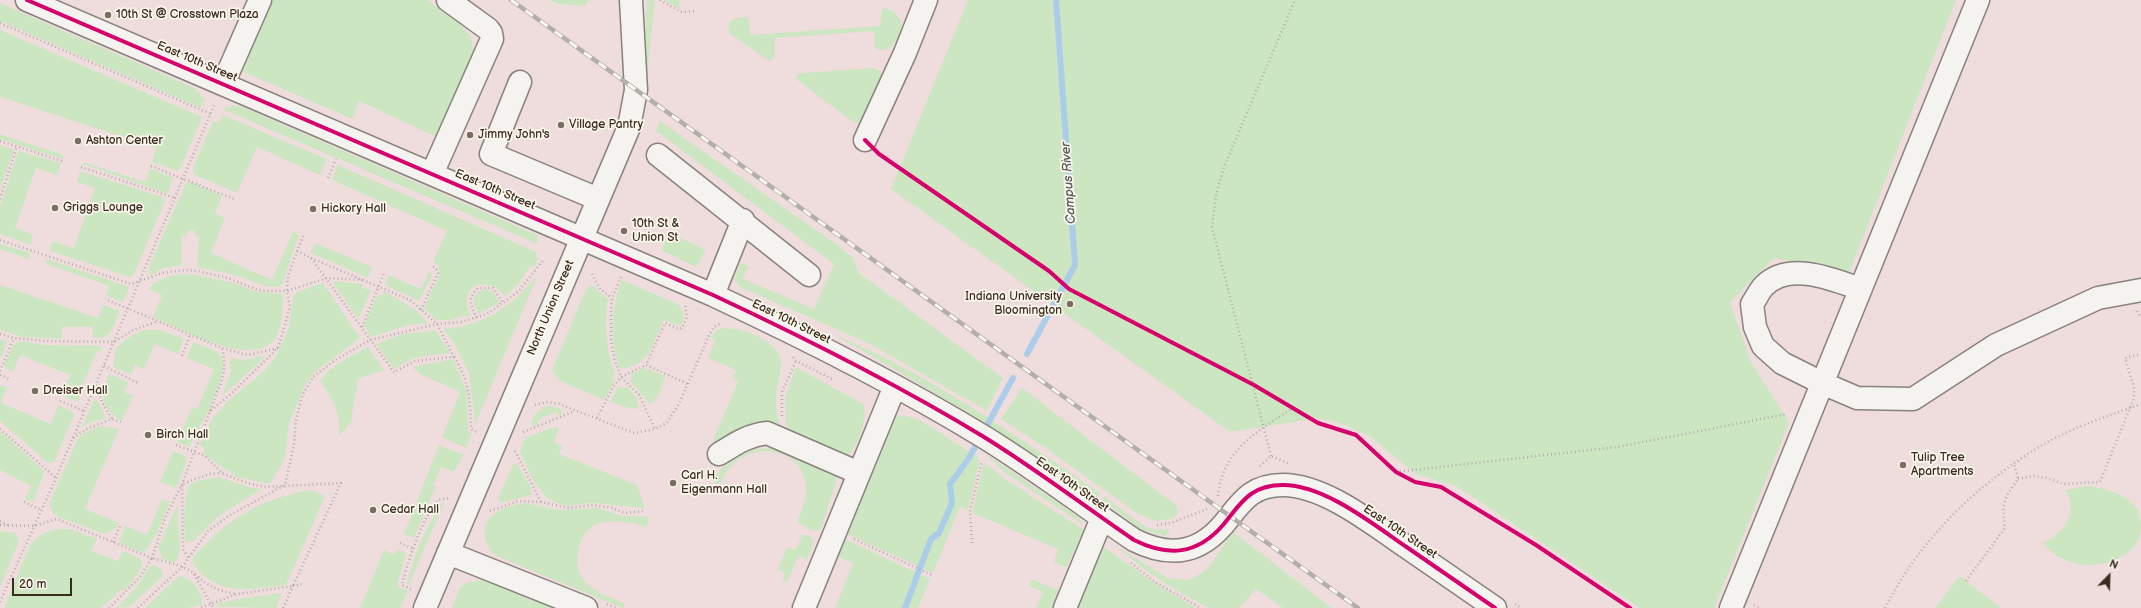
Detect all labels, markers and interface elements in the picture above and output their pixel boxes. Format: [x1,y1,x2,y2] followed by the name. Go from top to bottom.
[116,8,259,22] place label: 10th St @ Crosstown Plaza
[103,10,113,20] marker: 10th St @ Crosstown Plaza
[155,39,239,85] street label: East 10th Street
[569,118,643,132] place label: Village Pantry
[556,120,566,130] marker: Village Pantry
[478,128,550,142] place label: Jimmy John's
[465,130,475,140] marker: Jimmy John's
[86,134,163,148] place label: Ashton Center
[73,136,83,146] marker: Ashton Center
[1058,141,1080,225] water label: Campus River
[453,167,537,213] street label: East 10th Street
[63,201,143,215] place label: Griggs Lounge
[321,202,386,216] place label: Hickory Hall
[50,203,60,213] marker: Griggs Lounge
[308,204,318,214] marker: Hickory Hall
[632,217,679,245] place label: 10th St & Union St
[619,226,629,236] marker: 10th St & Union St
[524,258,578,358] street label: North Union Street
[965,290,1062,318] place label: Indiana University Bloomington
[749,297,833,347] street label: East 10th Street
[1065,299,1075,309] marker: Indiana University Bloomington
[43,384,107,398] place label: Dreiser Hall
[30,386,40,396] marker: Dreiser Hall
[156,428,208,442] place label: Birch Hall
[143,430,153,440] marker: Birch Hall
[1911,451,1974,479] place label: Tulip Tree Apartments
[1033,455,1111,515] street label: East 10th Street
[1898,460,1908,470] marker: Tulip Tree Apartments
[681,469,767,497] place label: Carl H. Eigenmann Hall
[668,478,678,488] marker: Carl H. Eigenmann Hall
[1360,502,1440,562] street label: East 10th Street
[381,503,439,517] place label: Cedar Hall
[368,505,378,515] marker: Cedar Hall
[2089,556,2129,596] north arrow
[2108,557,2120,572] text: N
[14,570,74,596] scale bar
[19,577,46,592] text: 20 m

